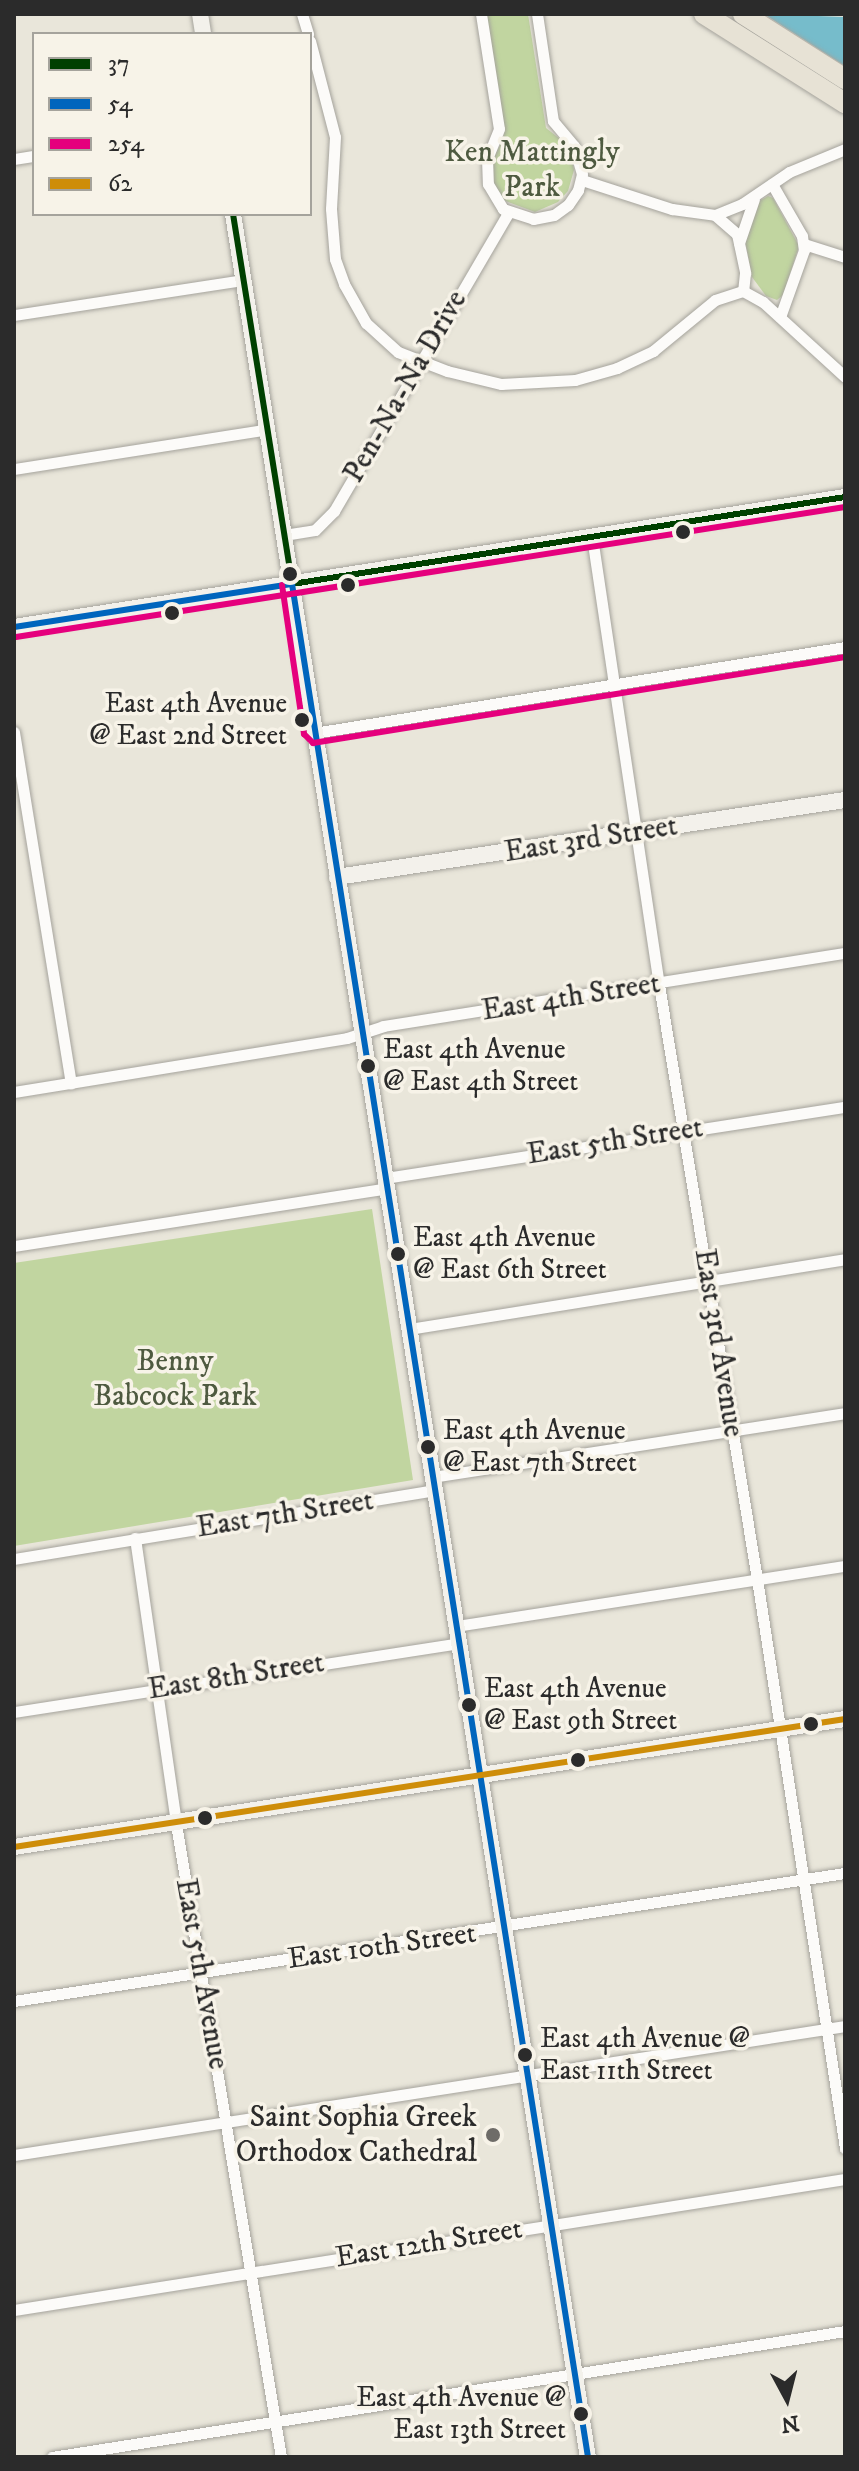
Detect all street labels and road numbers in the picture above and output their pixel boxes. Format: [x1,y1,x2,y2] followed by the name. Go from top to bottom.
[336,284,476,490] street label: Pen-Na-Na Drive
[502,809,680,871] street label: East 3rd Street
[479,966,663,1030] street label: East 4th Street
[524,1110,706,1174] street label: East 5th Street
[685,1246,751,1440] street label: East 3rd Avenue
[194,1483,376,1547] street label: East 7th Street
[145,1645,327,1709] street label: East 8th Street
[166,1876,236,2072] street label: East 5th Avenue
[286,1916,478,1978] street label: East 10th Street
[333,2211,525,2277] street label: East 12th Street

